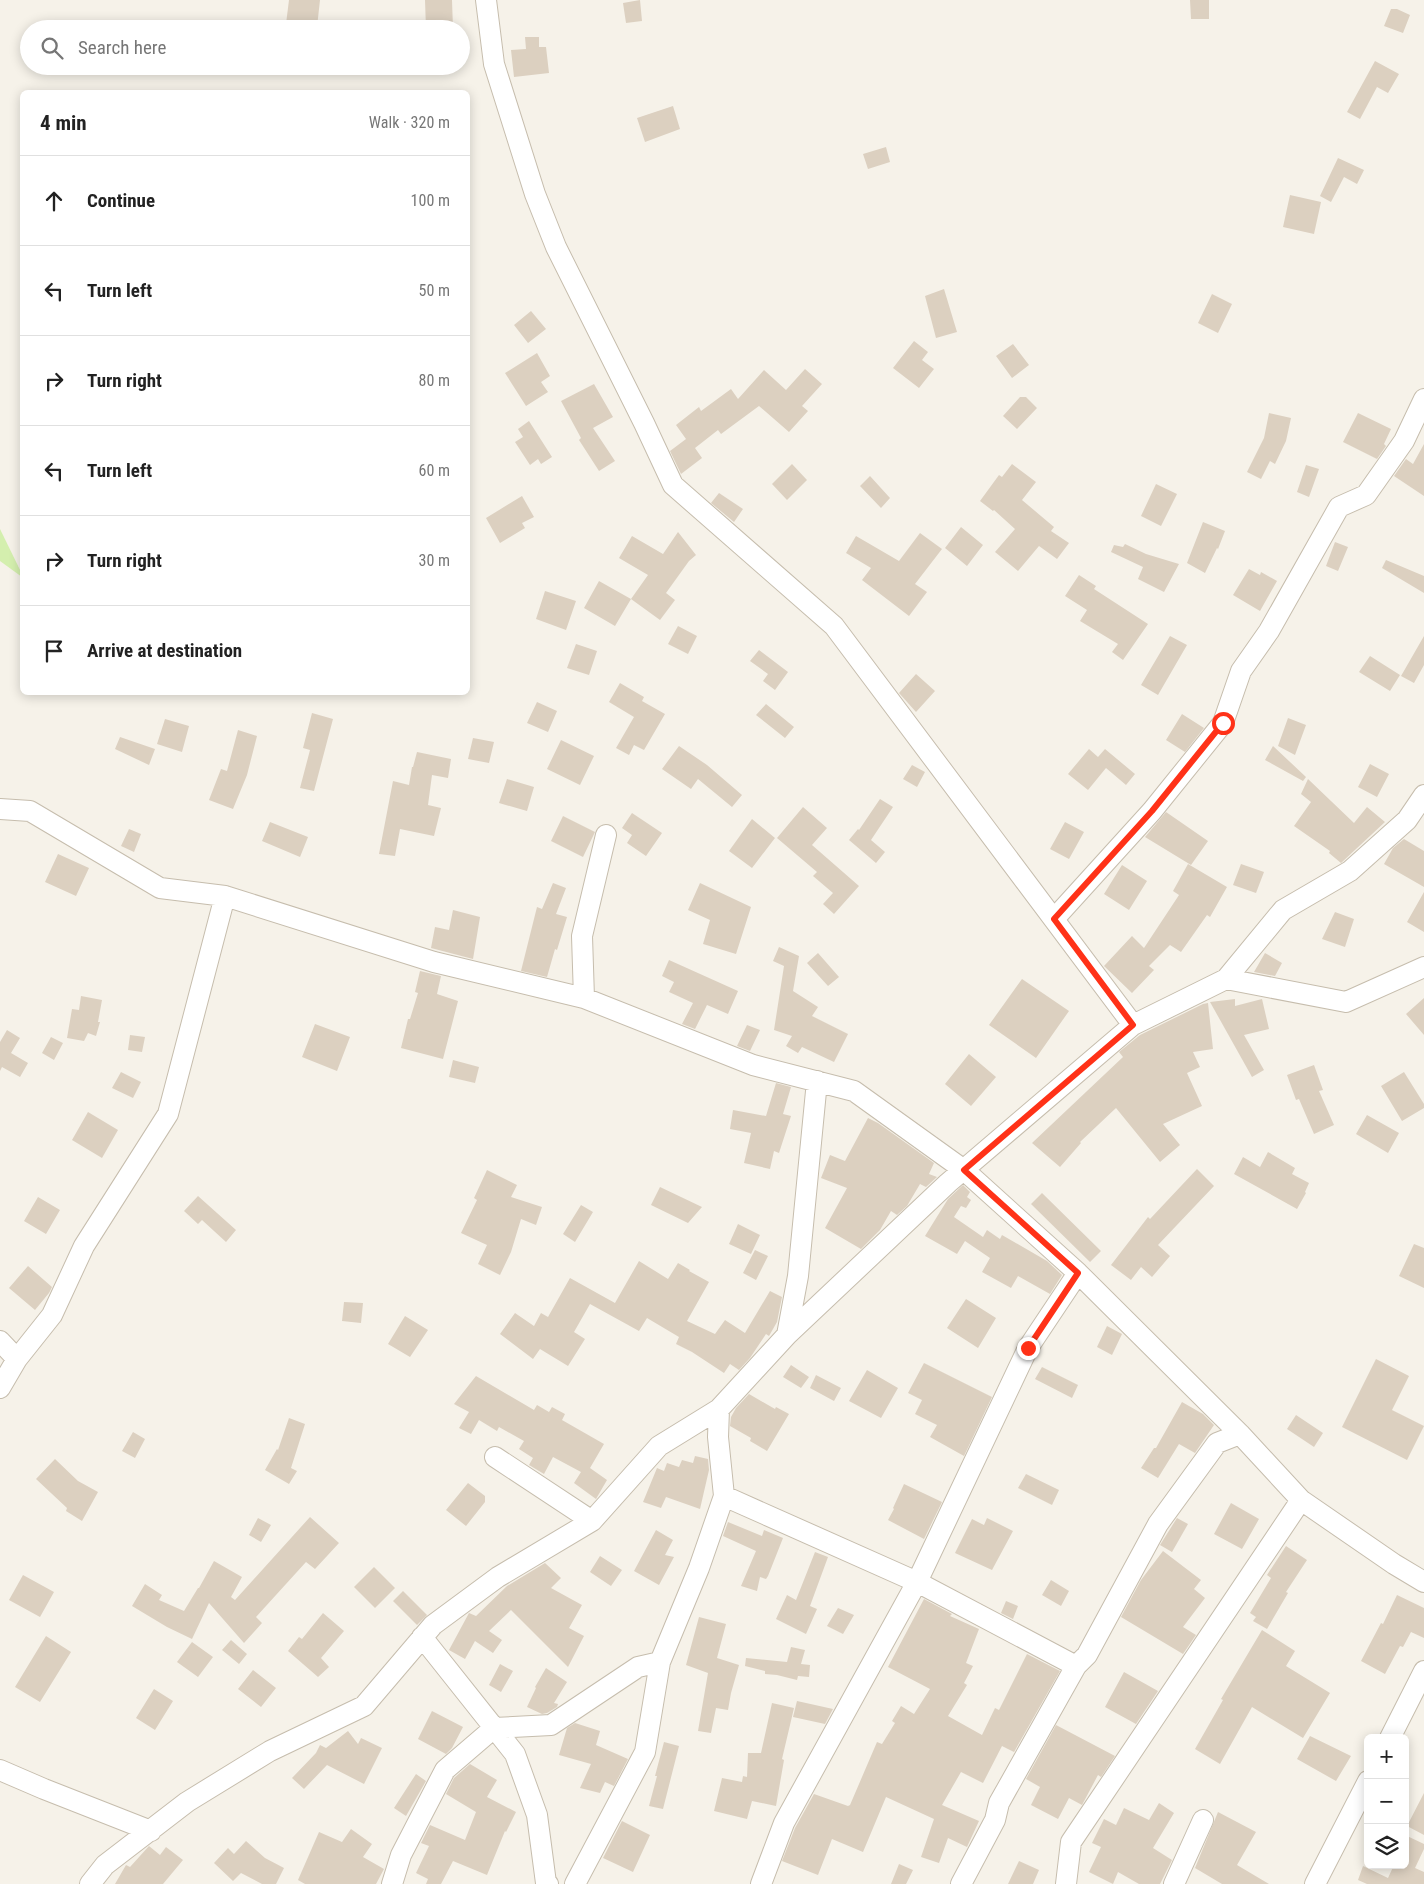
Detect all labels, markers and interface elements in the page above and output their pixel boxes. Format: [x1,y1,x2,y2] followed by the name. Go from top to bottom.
[20,20,470,75] search box
[38,34,66,62] icon: search
[78,36,166,59] text: Search here
[40,111,87,135] text: 4 min
[369,113,450,132] text: Walk · 320 m
[40,187,68,215] icon: ahead
[87,189,155,212] text: Continue
[411,191,450,210] text: 100 m
[40,277,68,305] icon: left
[87,279,152,302] text: Turn left
[418,281,450,300] text: 50 m
[40,367,68,395] icon: right
[87,369,162,392] text: Turn right
[418,371,450,390] text: 80 m
[40,457,68,485] icon: left
[87,459,152,482] text: Turn left
[418,461,450,480] text: 60 m
[40,547,68,575] icon: right
[87,549,162,572] text: Turn right
[418,551,450,570] text: 30 m
[40,637,68,665] icon: arrive
[87,639,242,662] text: Arrive at destination
[1212,712,1235,735] route start
[1017,1337,1040,1360] route end
[1364,1734,1409,1869] map controls
[1364,1734,1409,1779] button: +
[1364,1779,1409,1824] button: −
[1364,1824,1409,1869] button: layers

